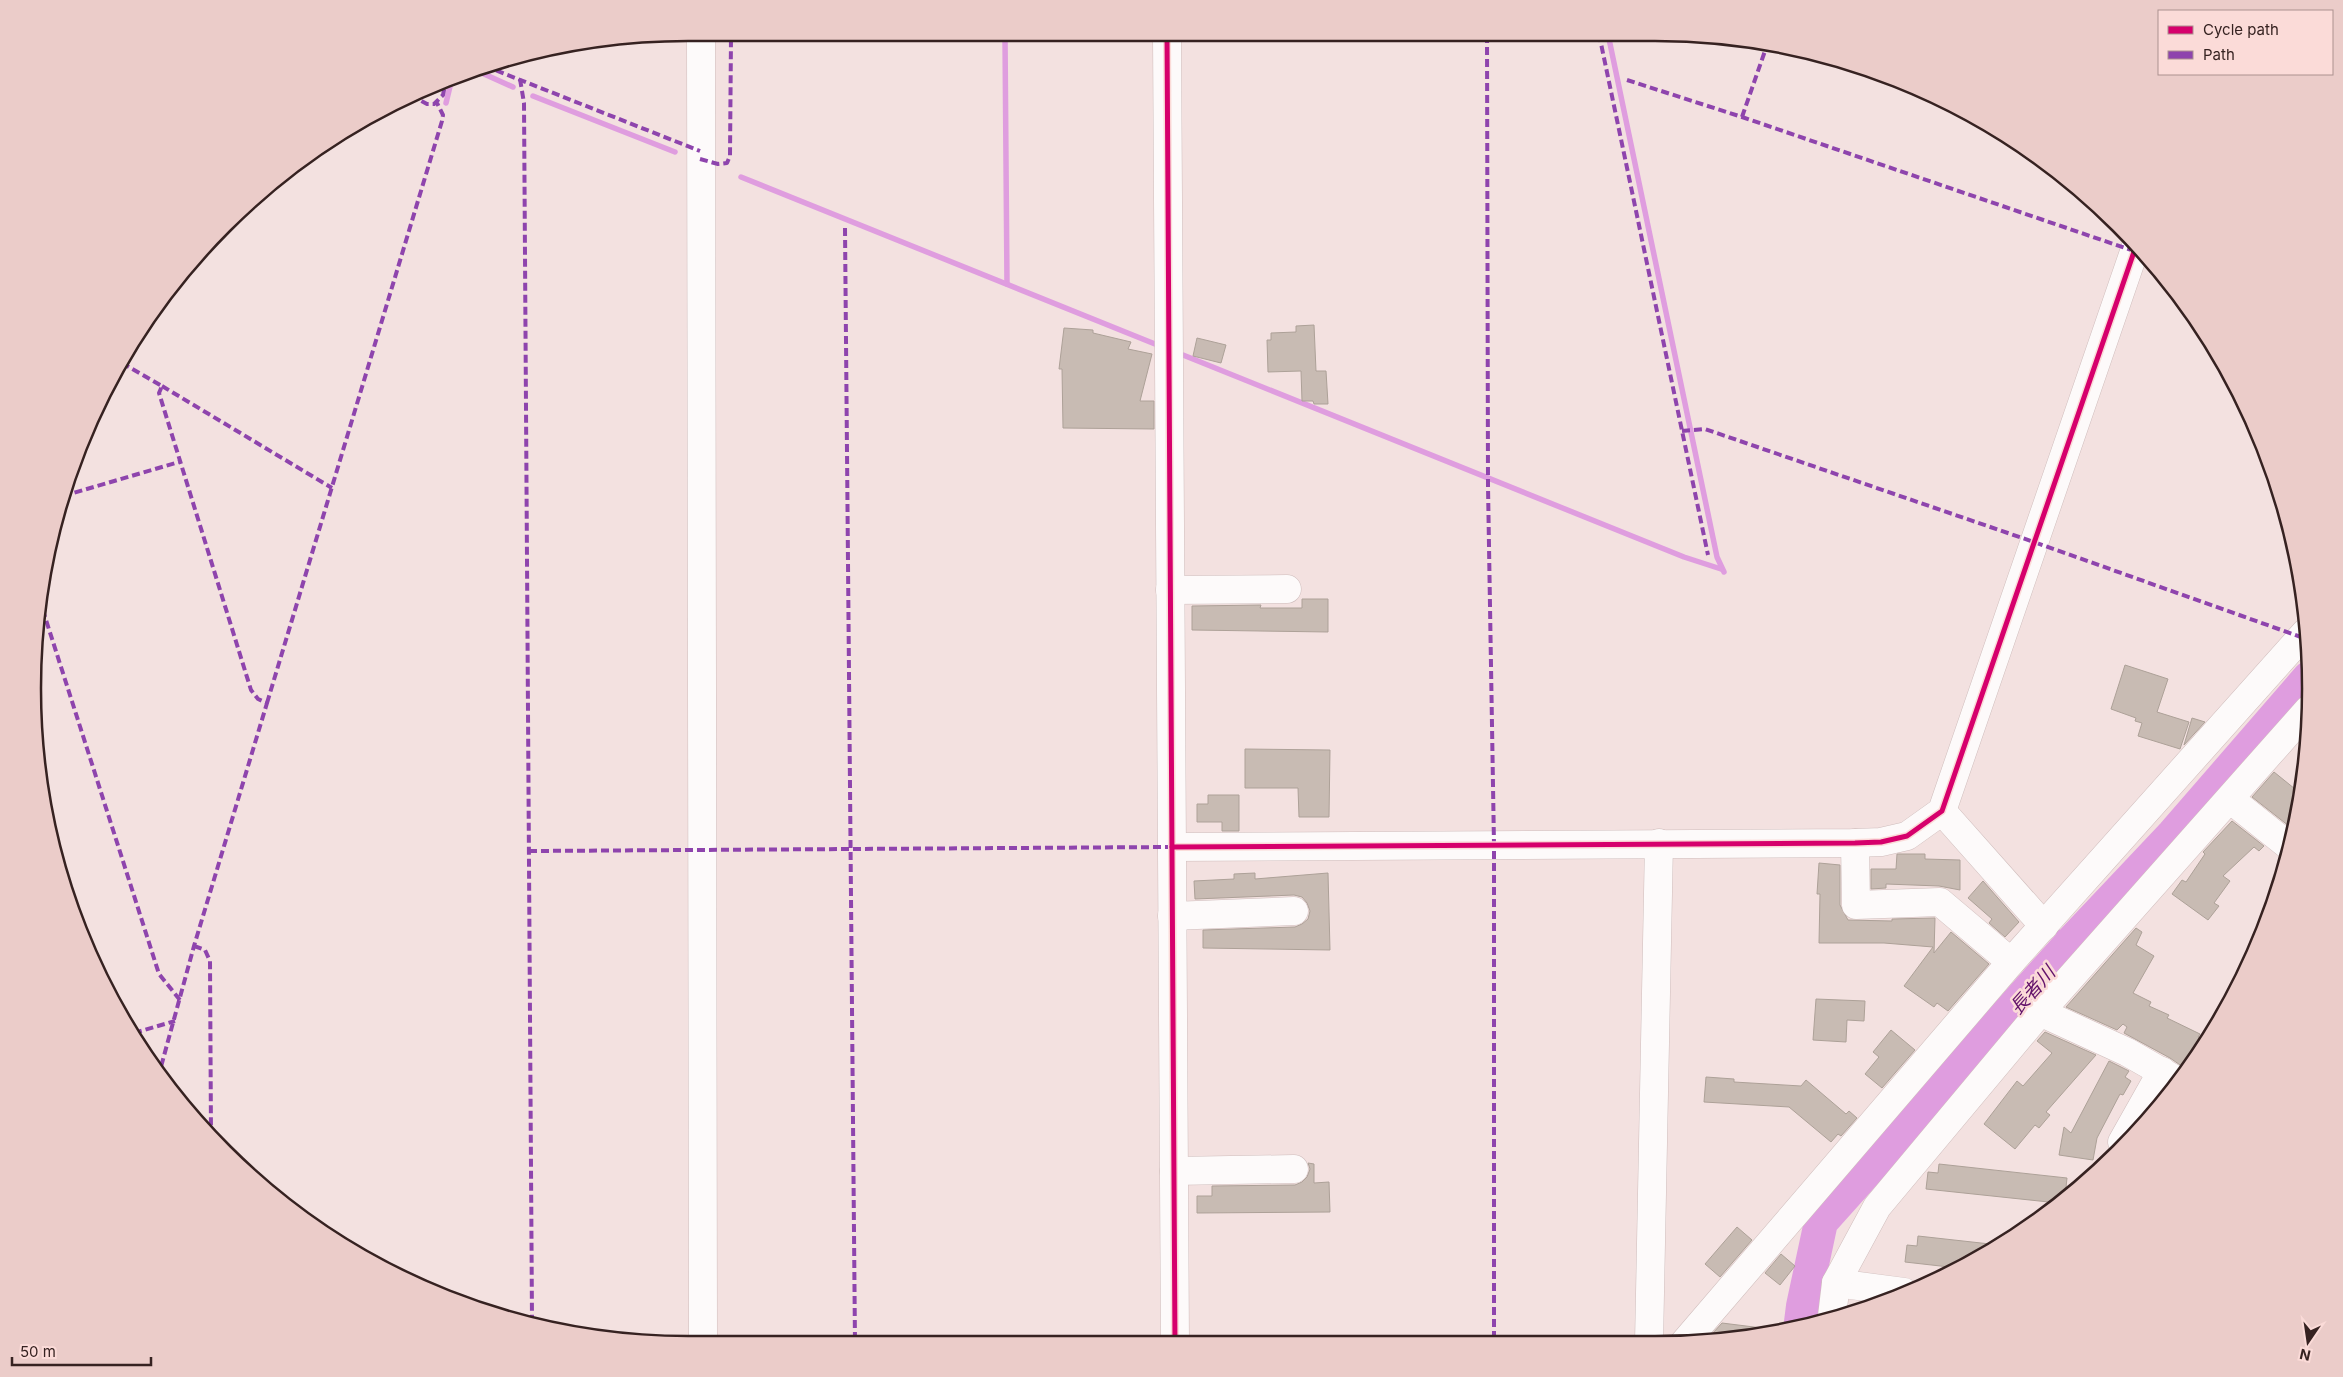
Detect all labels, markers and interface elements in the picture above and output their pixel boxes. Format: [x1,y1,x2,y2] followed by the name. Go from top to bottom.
[2158,10,2333,75] legend
[2203,20,2279,39] text: Cycle path
[2203,45,2235,64] text: Path
[2005,960,2061,1019] water label: 長者川
[2283,1317,2333,1367] north arrow
[12,1334,151,1366] scale bar
[20,1342,56,1361] text: 50 m
[2298,1346,2312,1365] text: N

